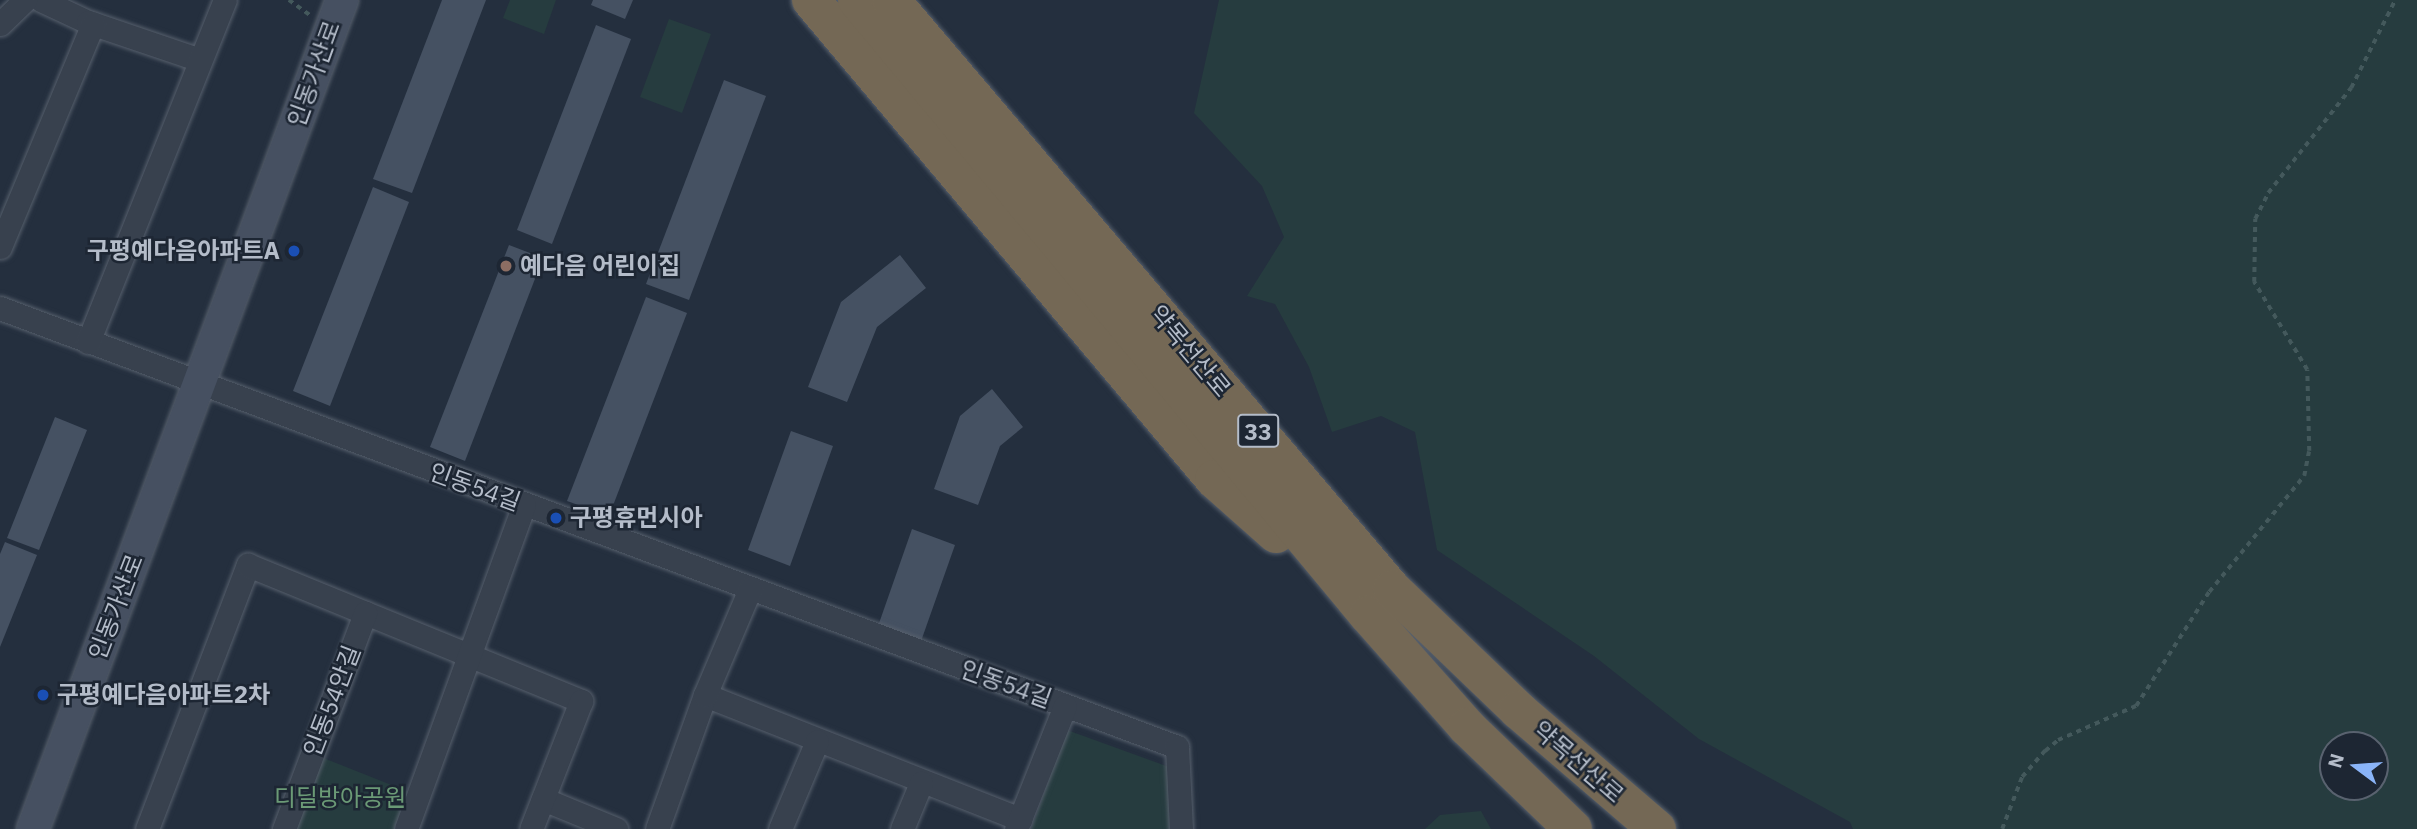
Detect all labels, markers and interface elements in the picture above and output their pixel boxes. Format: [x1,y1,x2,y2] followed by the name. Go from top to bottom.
[282,17,346,131] street label: 인동가산로
[87,237,280,265] place label: 구평예다음아파트A
[286,243,302,259] marker: 구평예다음아파트A
[520,252,680,280] place label: 예다음 어린이집
[498,258,514,274] marker: 예다음 어린이집
[1143,299,1237,403] street label: 약목선산로
[1237,412,1279,450] road number: 33
[425,457,525,517] street label: 인동54길
[570,504,702,532] place label: 구평휴먼시아
[548,510,564,526] marker: 구평휴먼시아
[83,550,149,664] street label: 인동가산로
[298,641,366,761] street label: 인동54안길
[956,654,1056,714] street label: 인동54길
[57,681,270,709] place label: 구평예다음아파트2차
[35,687,51,703] marker: 구평예다음아파트2차
[1527,715,1629,809] street label: 약목선산로
[2319,731,2389,801] north arrow
[2322,751,2349,771] text: N
[274,784,406,812] park label: 디딜방아공원

